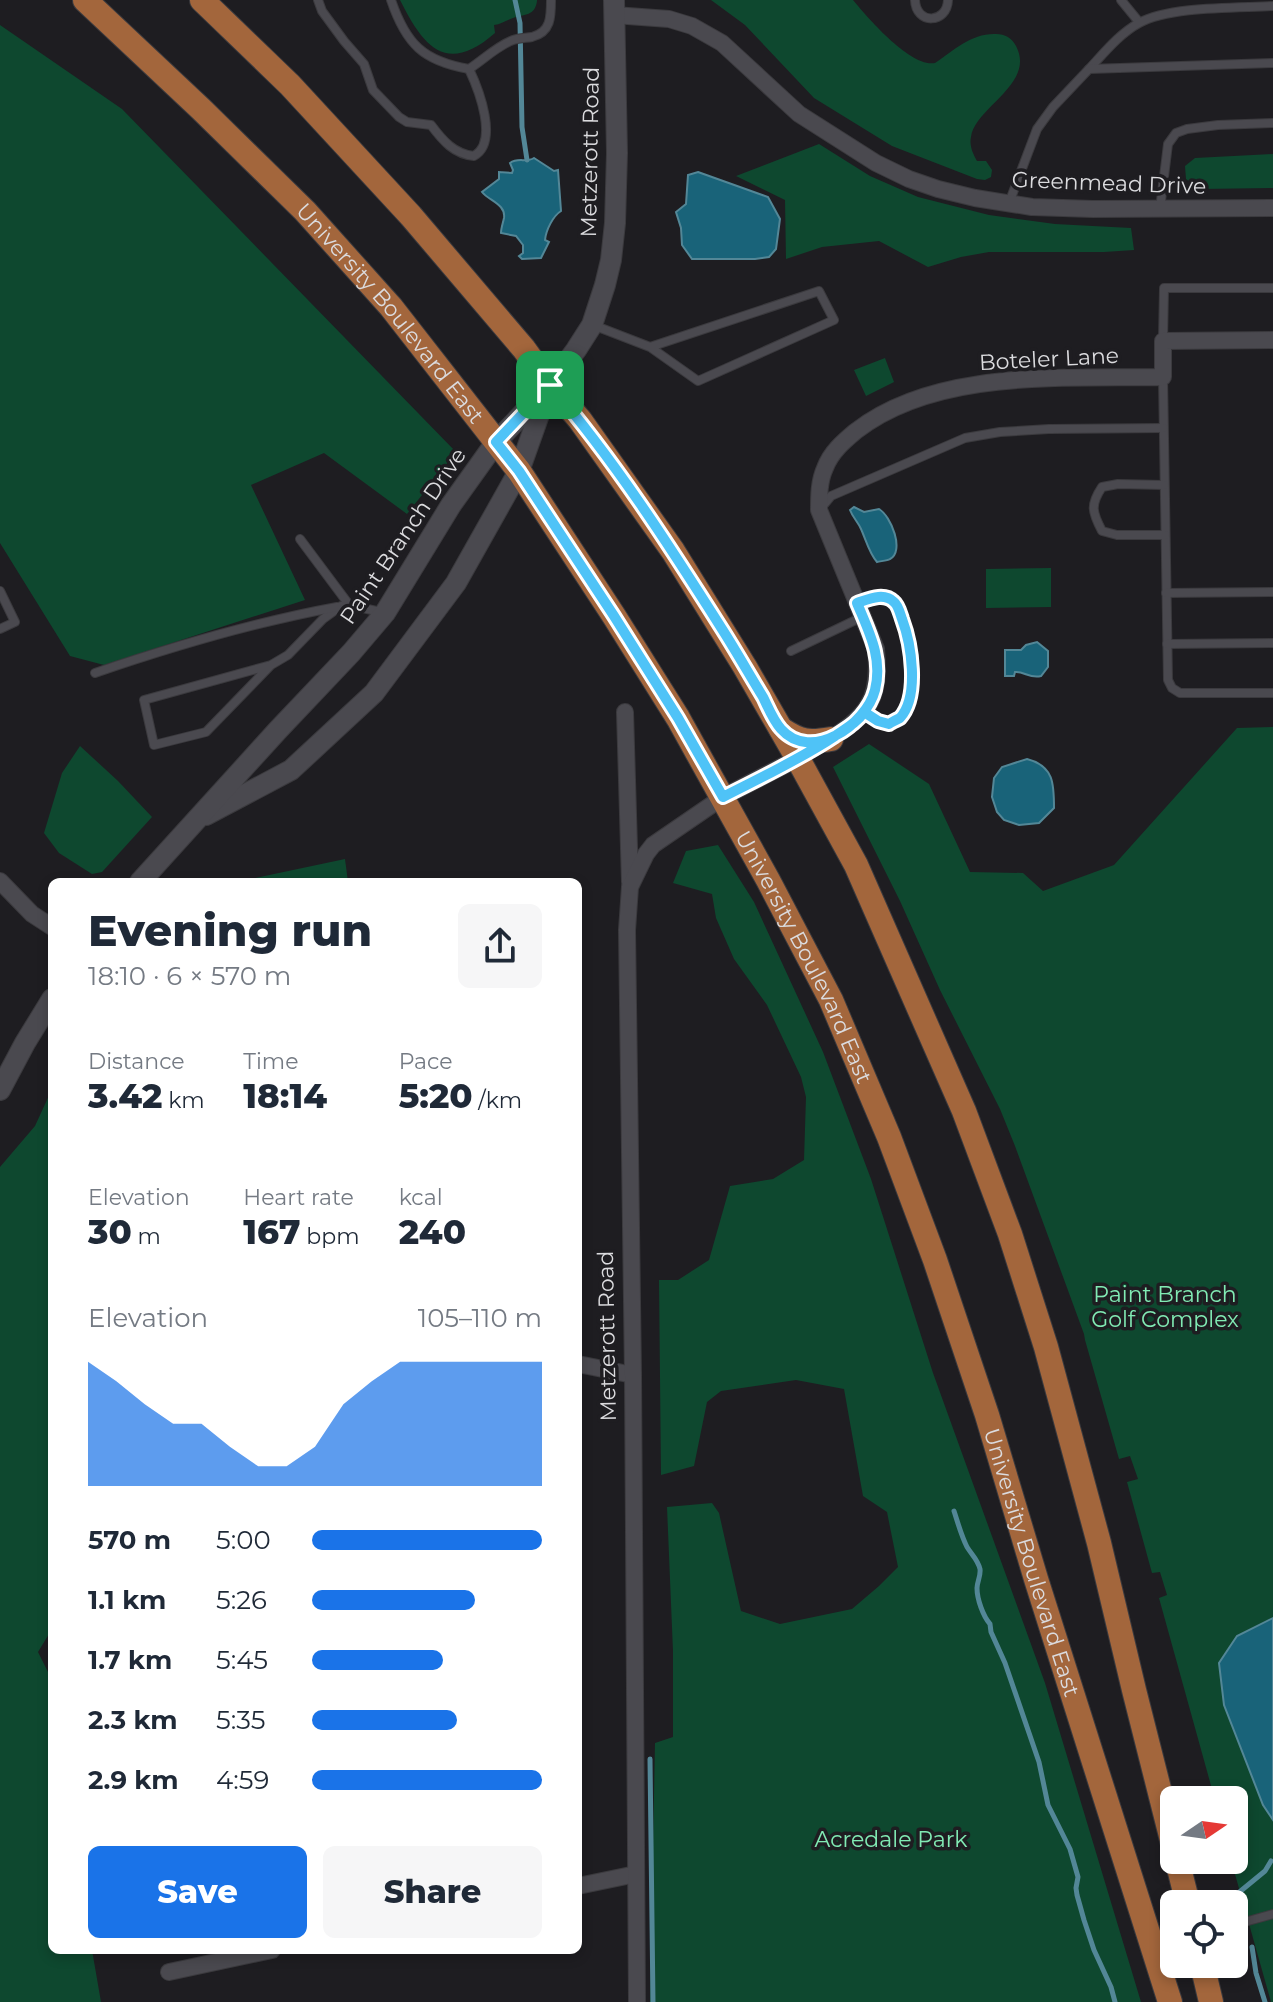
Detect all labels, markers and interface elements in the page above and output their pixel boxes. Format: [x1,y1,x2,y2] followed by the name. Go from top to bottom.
[575,66,605,238] street label: Metzerott Road
[1011,166,1207,200] street label: Greenmead Drive
[291,197,490,429] street label: University Boulevard East
[978,342,1120,376] street label: Boteler Lane
[516,351,584,419] pin
[528,363,572,407] icon: arrive
[334,443,472,629] street label: Paint Branch Drive
[730,826,878,1088] street label: University Boulevard East
[88,903,372,957] text: Evening run
[458,904,542,988] button: share
[88,960,291,992] text: 18:10 · 6 × 570 m
[88,1048,185,1075] text: Distance
[243,1048,299,1075] text: Time
[399,1048,453,1075] text: Pace
[88,1075,162,1117] text: 3.42
[243,1075,327,1117] text: 18:14
[399,1075,473,1117] text: 5:20
[162,1087,205,1114] text: km
[473,1087,522,1114] text: /km
[88,1184,190,1211] text: Elevation
[243,1184,354,1211] text: Heart rate
[399,1184,443,1211] text: kcal
[88,1211,132,1253] text: 30
[243,1211,301,1253] text: 167
[399,1211,466,1253] text: 240
[132,1223,161,1250] text: m
[301,1223,360,1250] text: bpm
[592,1250,622,1422] street label: Metzerott Road
[1091,1281,1239,1333] park label: Paint Branch Golf Complex
[88,1302,208,1334] text: Elevation
[418,1302,542,1334] text: 105–110 m
[978,1425,1086,1700] street label: University Boulevard East
[88,1524,171,1556] text: 570 m
[216,1524,271,1556] text: 5:00
[88,1584,166,1616] text: 1.1 km
[216,1584,267,1616] text: 5:26
[88,1644,172,1676] text: 1.7 km
[216,1644,268,1676] text: 5:45
[88,1704,178,1736] text: 2.3 km
[216,1704,265,1736] text: 5:35
[88,1764,179,1796] text: 2.9 km
[216,1764,269,1796] text: 4:59
[1160,1786,1248,1874] north arrow
[1160,1786,1248,1978] map controls
[814,1826,968,1853] park label: Acredale Park
[88,1846,307,1938] button: Save
[323,1846,542,1938] button: Share
[1160,1890,1248,1978] button: locate

